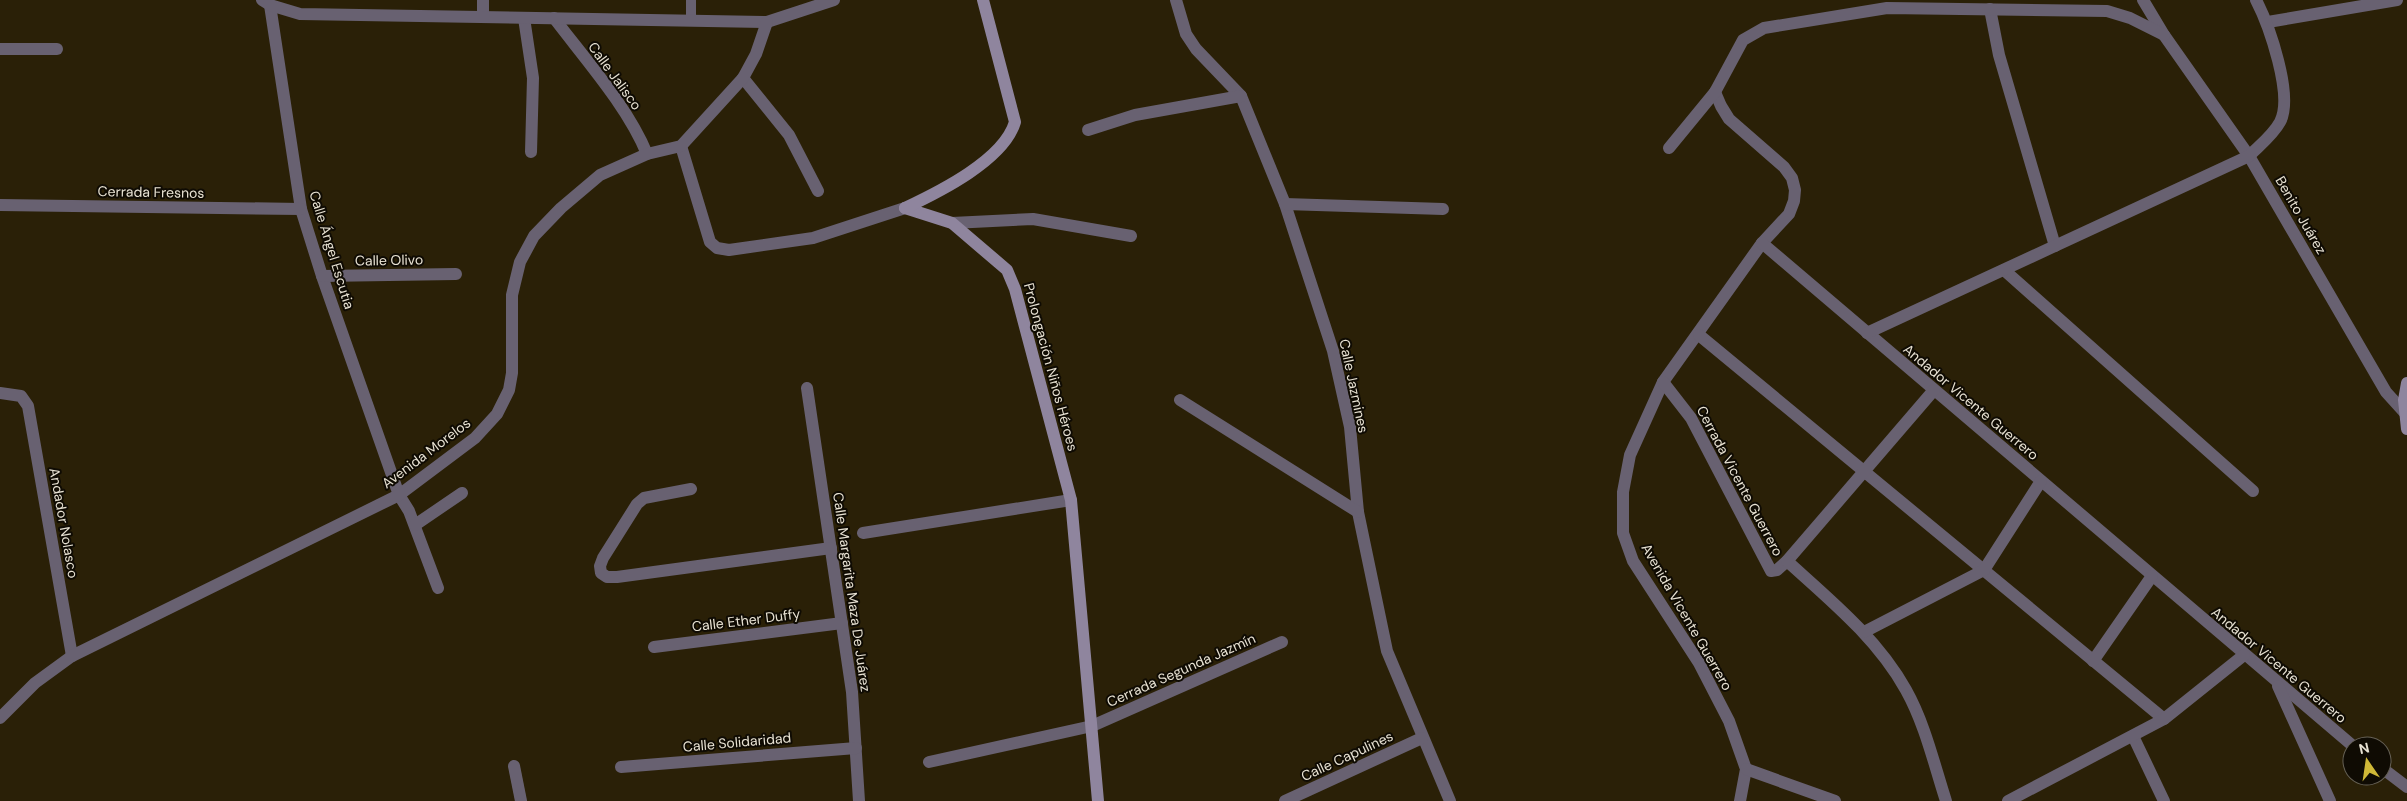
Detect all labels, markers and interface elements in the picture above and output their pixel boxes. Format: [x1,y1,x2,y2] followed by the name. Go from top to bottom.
[584,38,646,114] street label: Calle Jalisco
[2271,173,2331,257] street label: Benito Juárez
[97,182,205,202] street label: Cerrada Fresnos
[305,189,359,311] street label: Calle Ángel Escutia
[355,250,423,270] street label: Calle Olivo
[1020,281,1082,453] street label: Prolongación Niños Héroes
[1335,337,1373,435] street label: Calle Jazmines
[1900,340,2042,464] street label: Andador Vicente Guerrero
[1693,403,1787,559] street label: Cerrada Vicente Guerrero
[378,414,474,492] street label: Avenida Morelos
[45,466,83,580] street label: Andador Nolasco
[829,491,875,693] street label: Calle Margarita Maza De Juárez
[1638,540,1736,694] street label: Avenida Vicente Guerrero
[2208,603,2350,727] street label: Andador Vicente Guerrero
[691,604,801,636] street label: Calle Ether Duffy
[1104,629,1258,711] street label: Cerrada Segunda Jazmín
[1298,727,1396,785] street label: Calle Capulines
[682,728,792,756] street label: Calle Solidaridad
[2342,736,2392,786] north arrow
[2357,738,2371,758] text: N

